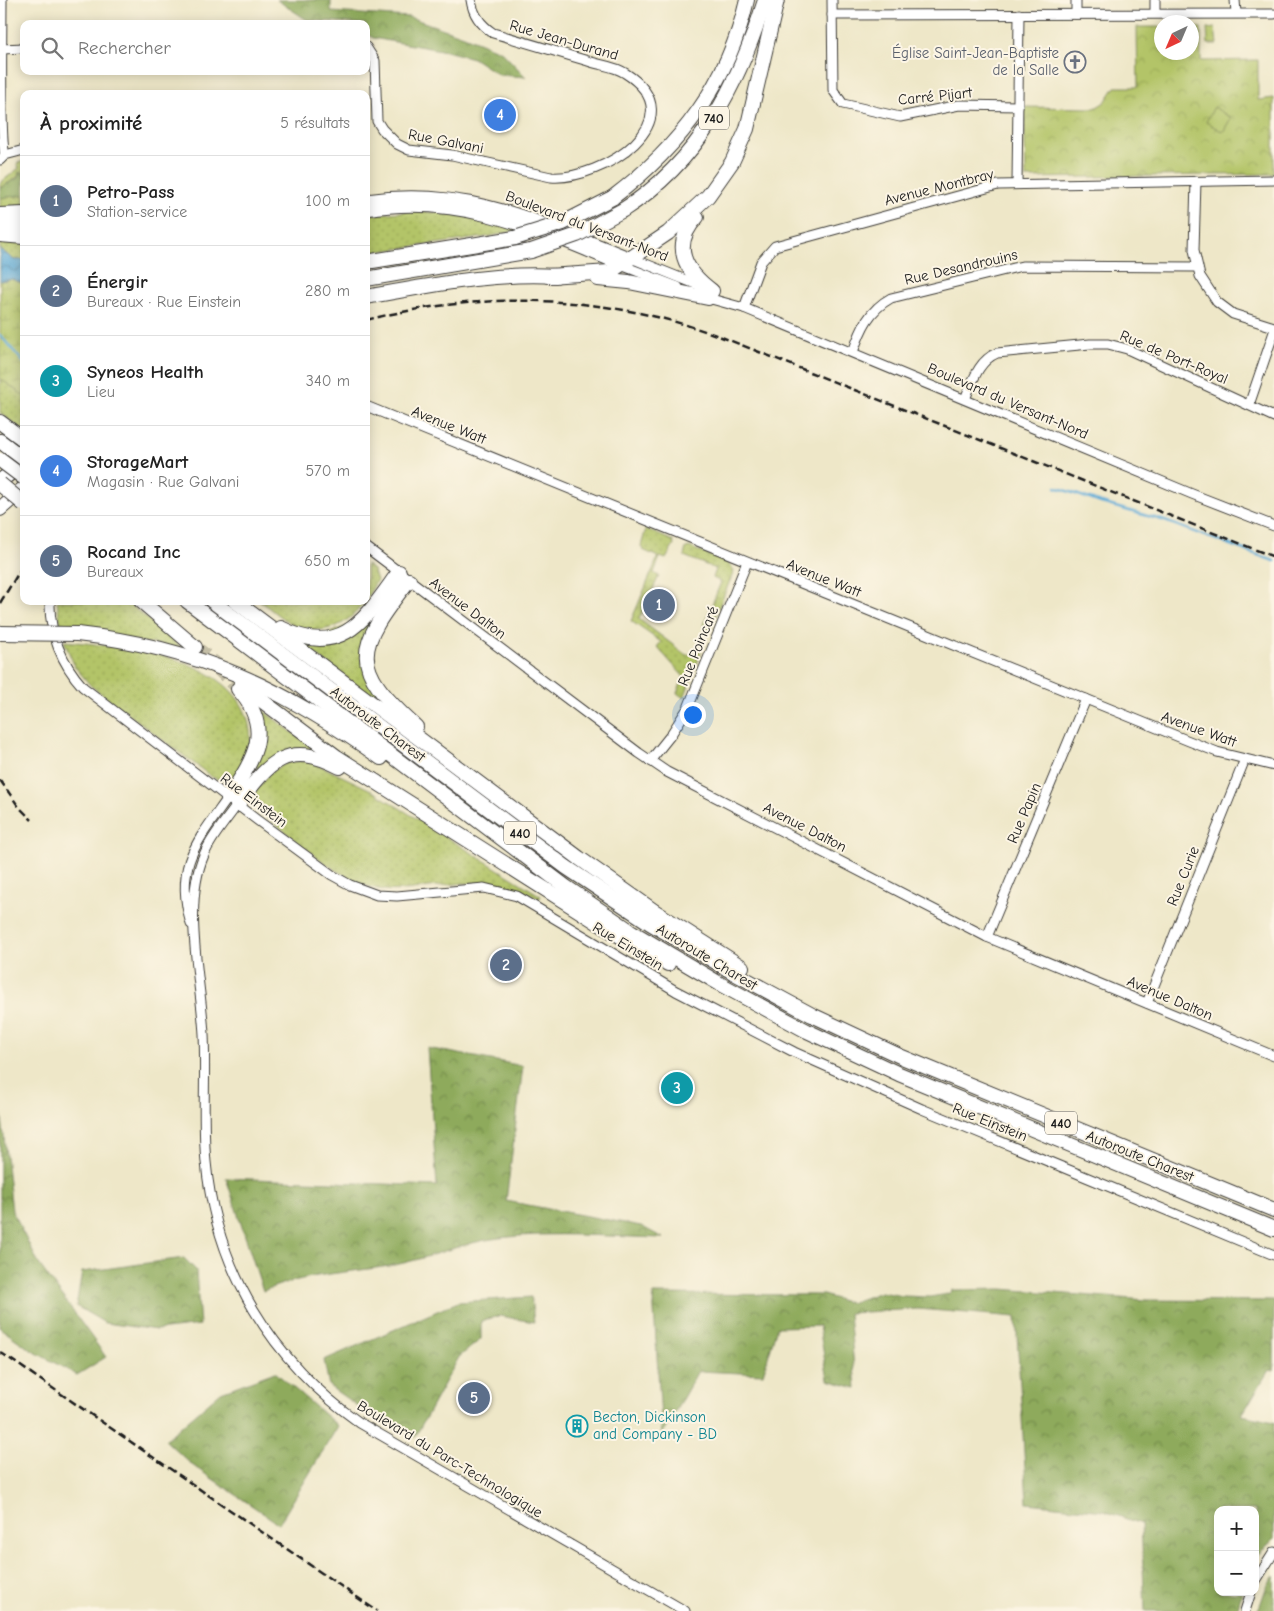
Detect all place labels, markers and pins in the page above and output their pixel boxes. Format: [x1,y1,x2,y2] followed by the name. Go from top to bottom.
[892,43,1059,79] place label: Église Saint-Jean-Baptiste de la Salle
[1063,50,1087,74] church icon: Église Saint-Jean-Baptiste de la Salle
[484,96,516,134] pin: 4
[643,586,675,624] pin: 1
[490,946,522,984] pin: 2
[661,1069,693,1107] pin: 3
[458,1379,490,1417] pin: 5
[593,1408,717,1443] place label: Becton, Dickinson and Company - BD
[565,1414,589,1438] building icon: Becton, Dickinson and Company - BD

